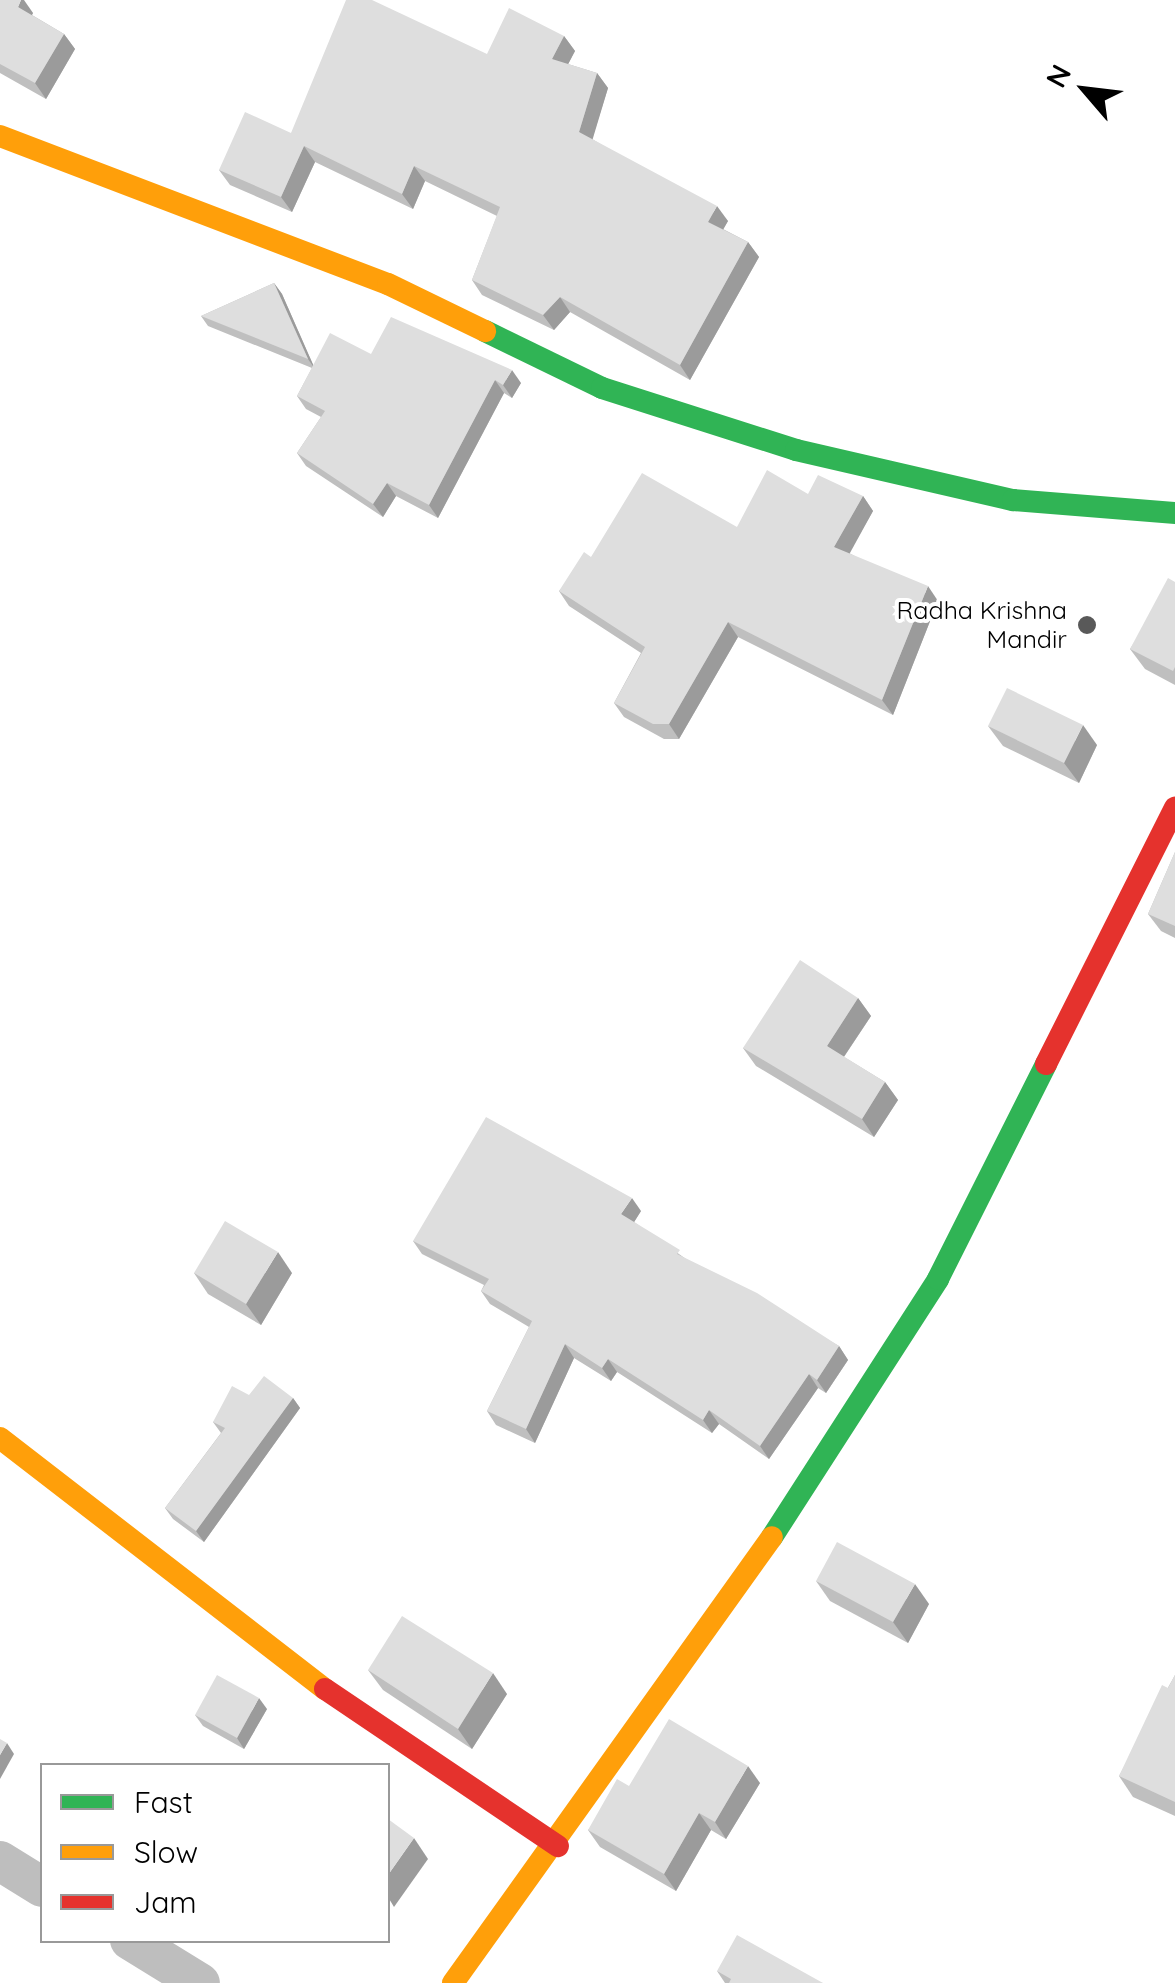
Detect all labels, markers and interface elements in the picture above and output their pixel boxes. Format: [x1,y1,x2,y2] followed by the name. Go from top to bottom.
[1035,40,1135,140] north arrow
[1038,58,1078,93] text: N
[897,596,1067,655] place label: Radha Krishna Mandir
[1076,614,1098,636] marker: Radha Krishna Mandir
[40,1763,390,1943] legend
[134,1783,193,1821] text: Fast
[134,1833,198,1871] text: Slow
[134,1883,197,1921] text: Jam

